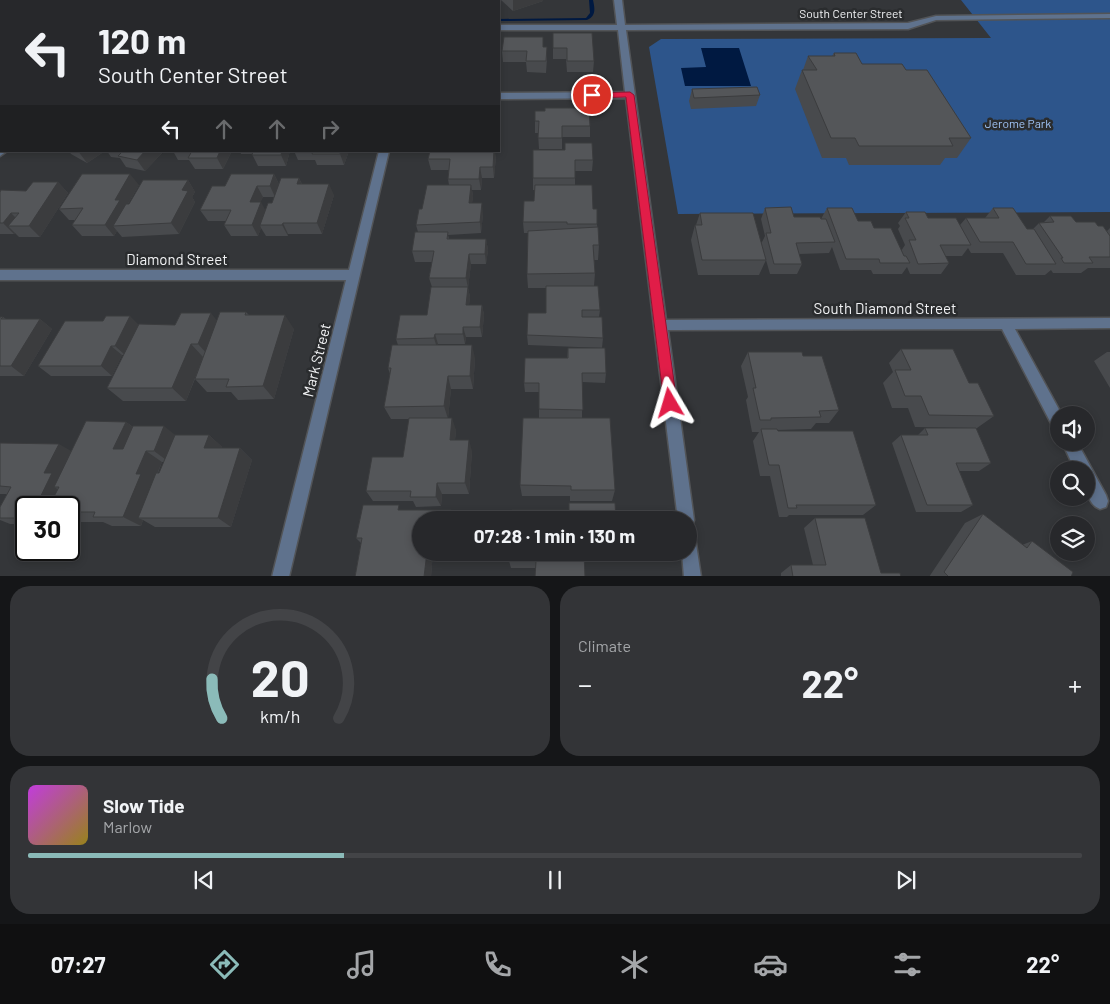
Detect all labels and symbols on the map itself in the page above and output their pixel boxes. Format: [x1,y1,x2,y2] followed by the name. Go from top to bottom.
[799,6,903,20] street label: South Center Street
[571,74,613,116] pin
[985,116,1051,130] park label: Jerome Park
[126,250,228,268] street label: Diamond Street
[814,299,956,317] street label: South Diamond Street
[298,321,334,399] street label: Mark Street
[643,376,695,428] position arrow
[15,496,80,561] speed limit sign: 30

